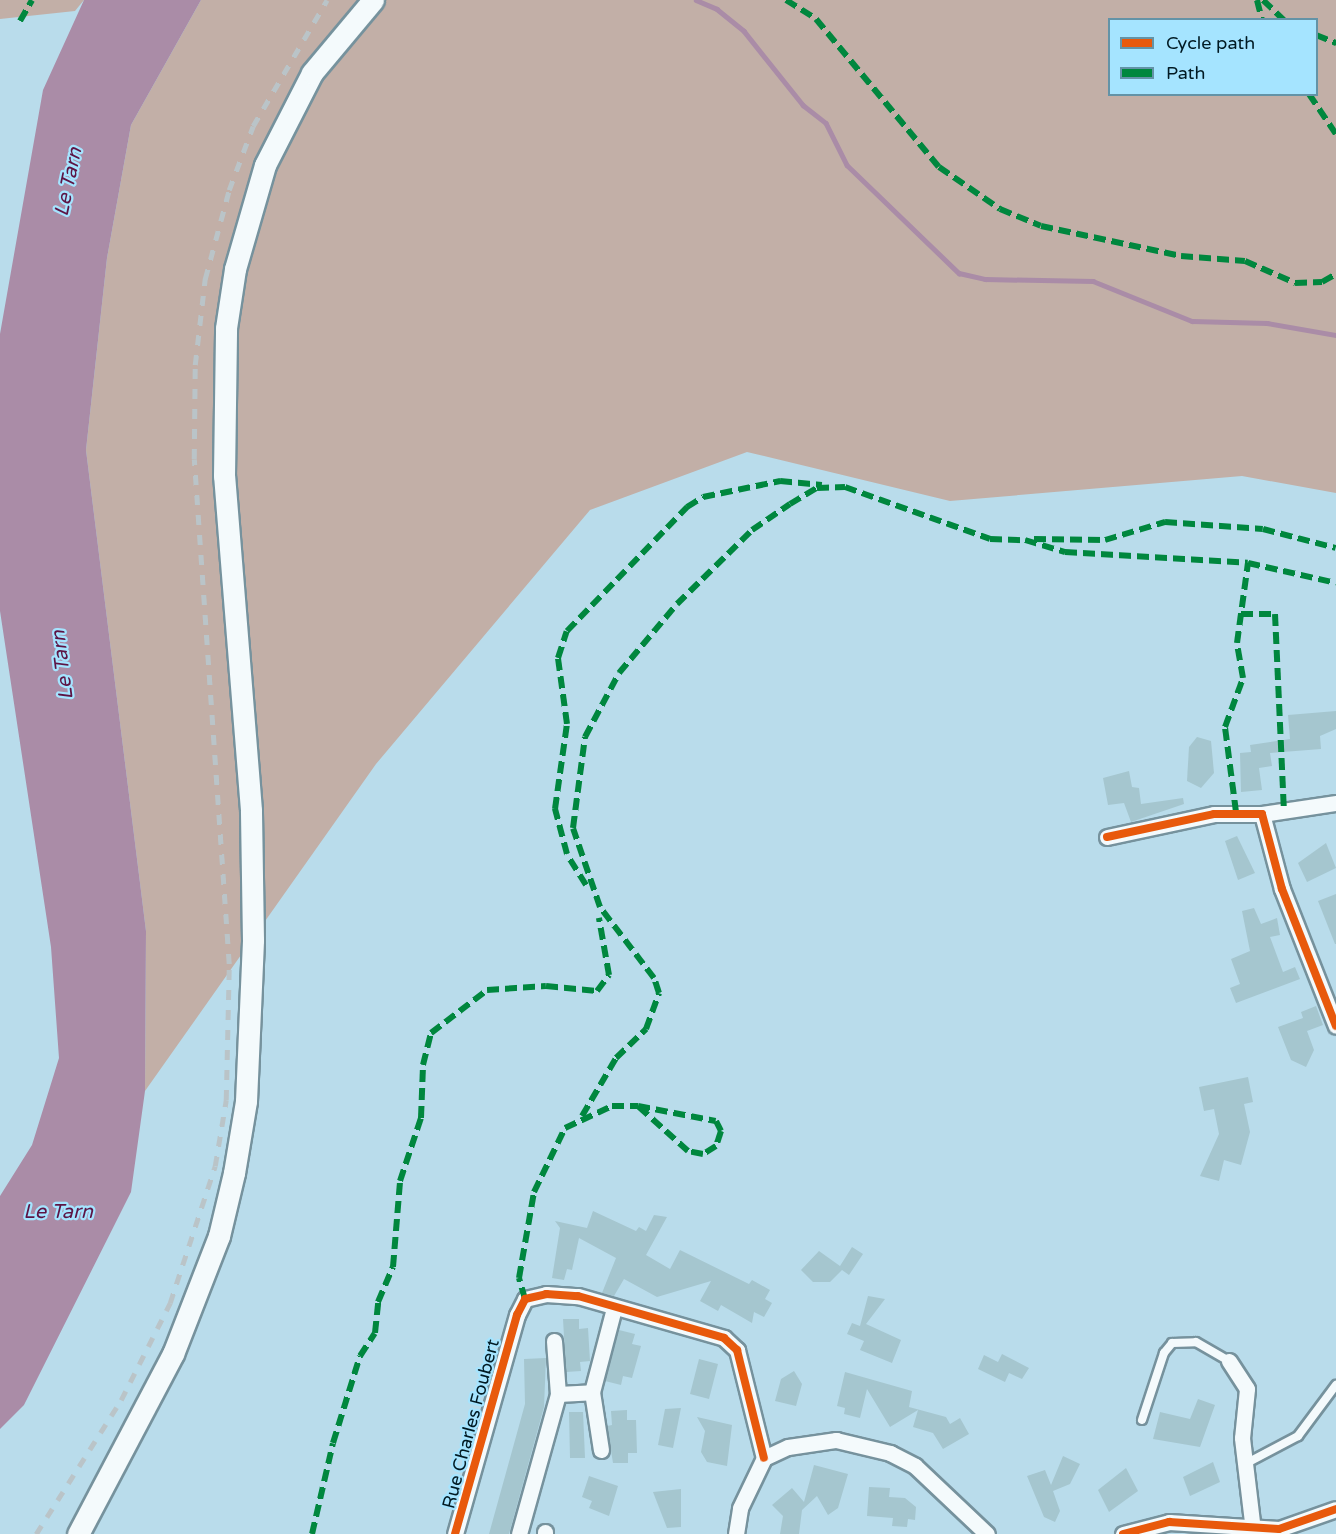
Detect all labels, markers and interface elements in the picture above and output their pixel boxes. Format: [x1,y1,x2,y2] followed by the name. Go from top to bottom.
[1108,18,1318,96] legend
[1166,32,1255,54] text: Cycle path
[1166,62,1205,84] text: Path
[50,145,88,219] water label: Le Tarn
[47,629,79,701] water label: Le Tarn
[23,1200,93,1224] water label: Le Tarn
[438,1337,504,1511] street label: Rue Charles Foubert

